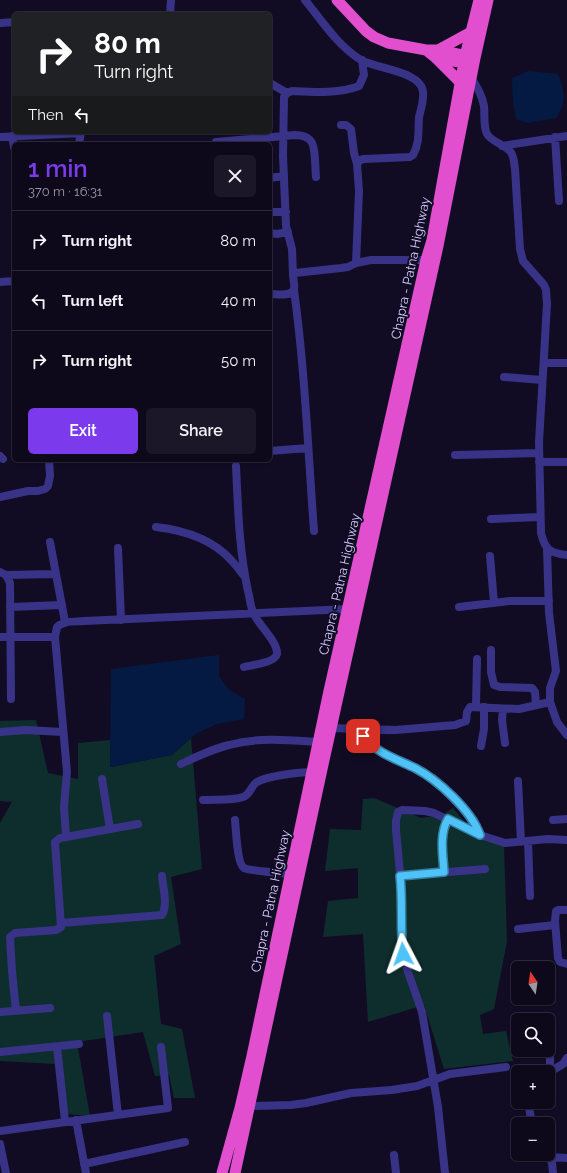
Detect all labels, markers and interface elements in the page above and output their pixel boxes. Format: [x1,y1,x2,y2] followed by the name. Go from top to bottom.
[94,27,161,60] text: 80 m
[28,28,80,80] icon: right
[94,61,173,82] text: Turn right
[71,104,93,126] icon: left
[28,106,63,124] text: Then
[28,154,88,183] text: 1 min
[214,155,256,197] button: close
[28,184,102,199] text: 370 m · 16:31
[388,196,433,341] street label: Chapra - Patna Highway
[28,230,50,252] icon: right
[62,232,132,250] text: Turn right
[220,232,256,250] text: 80 m
[28,290,50,312] icon: left
[62,292,123,310] text: Turn left
[221,292,256,310] text: 40 m
[28,350,50,372] icon: right
[62,352,132,370] text: Turn right
[221,352,256,370] text: 50 m
[28,408,138,454] button: Exit
[146,408,256,454] button: Share
[316,512,363,656] street label: Chapra - Patna Highway
[346,719,380,753] pin
[352,725,374,747] icon: arrive
[248,829,293,974] street label: Chapra - Patna Highway
[382,933,424,975] position arrow
[511,961,555,1005] north arrow
[511,961,555,1161] map controls
[511,1013,555,1057] button: search
[511,1065,555,1109] button: +
[511,1117,555,1161] button: −

